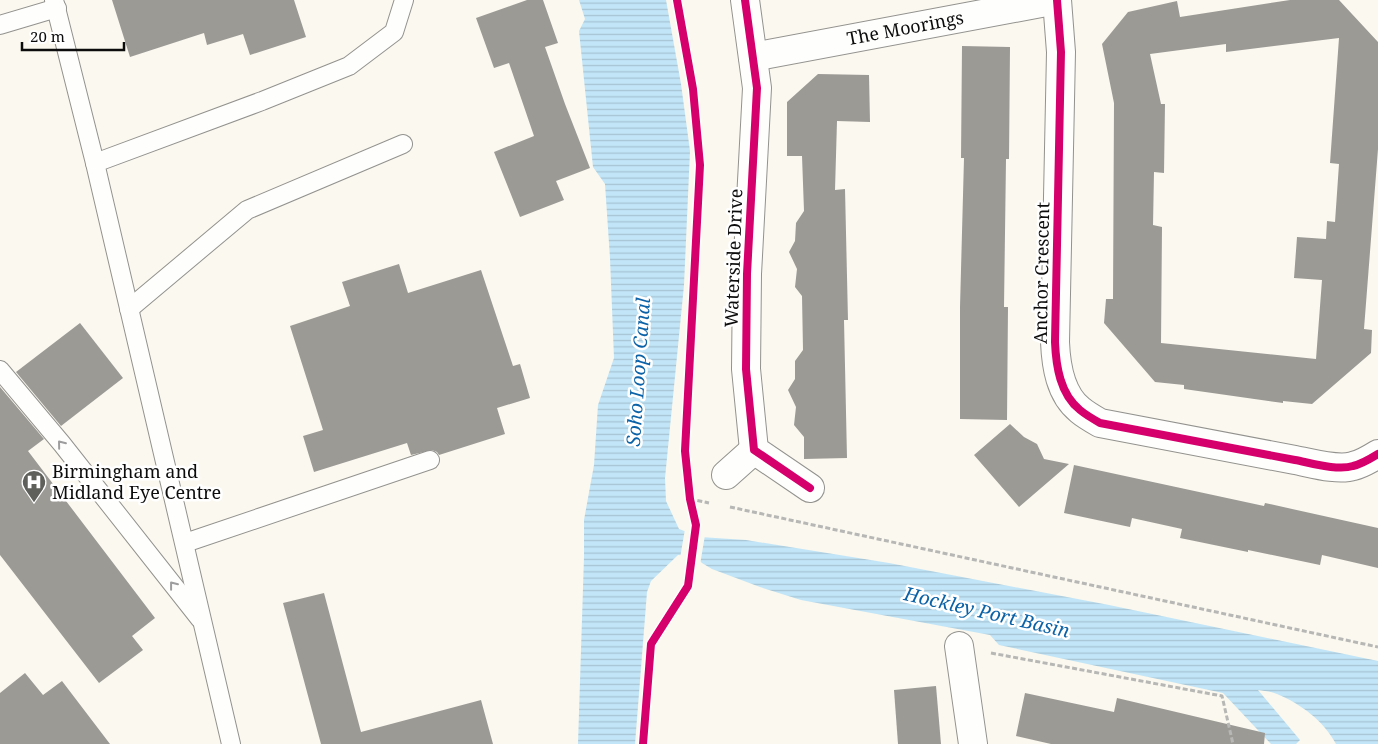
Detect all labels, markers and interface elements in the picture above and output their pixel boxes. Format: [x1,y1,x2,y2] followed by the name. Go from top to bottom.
[845,5,965,50] street label: The Moorings
[22,20,125,52] scale bar
[30,26,65,46] text: 20 m
[719,188,747,328] street label: Waterside Drive
[1028,202,1054,344] street label: Anchor Crescent
[620,297,656,447] water label: Soho Loop Canal
[58,440,67,449] one-way arrow
[52,459,221,504] place label: Birmingham and Midland Eye Centre
[21,469,47,503] hospital icon: Birmingham and Midland Eye Centre
[901,580,1073,644] water label: Hockley Port Basin
[170,581,179,591] one-way arrow

